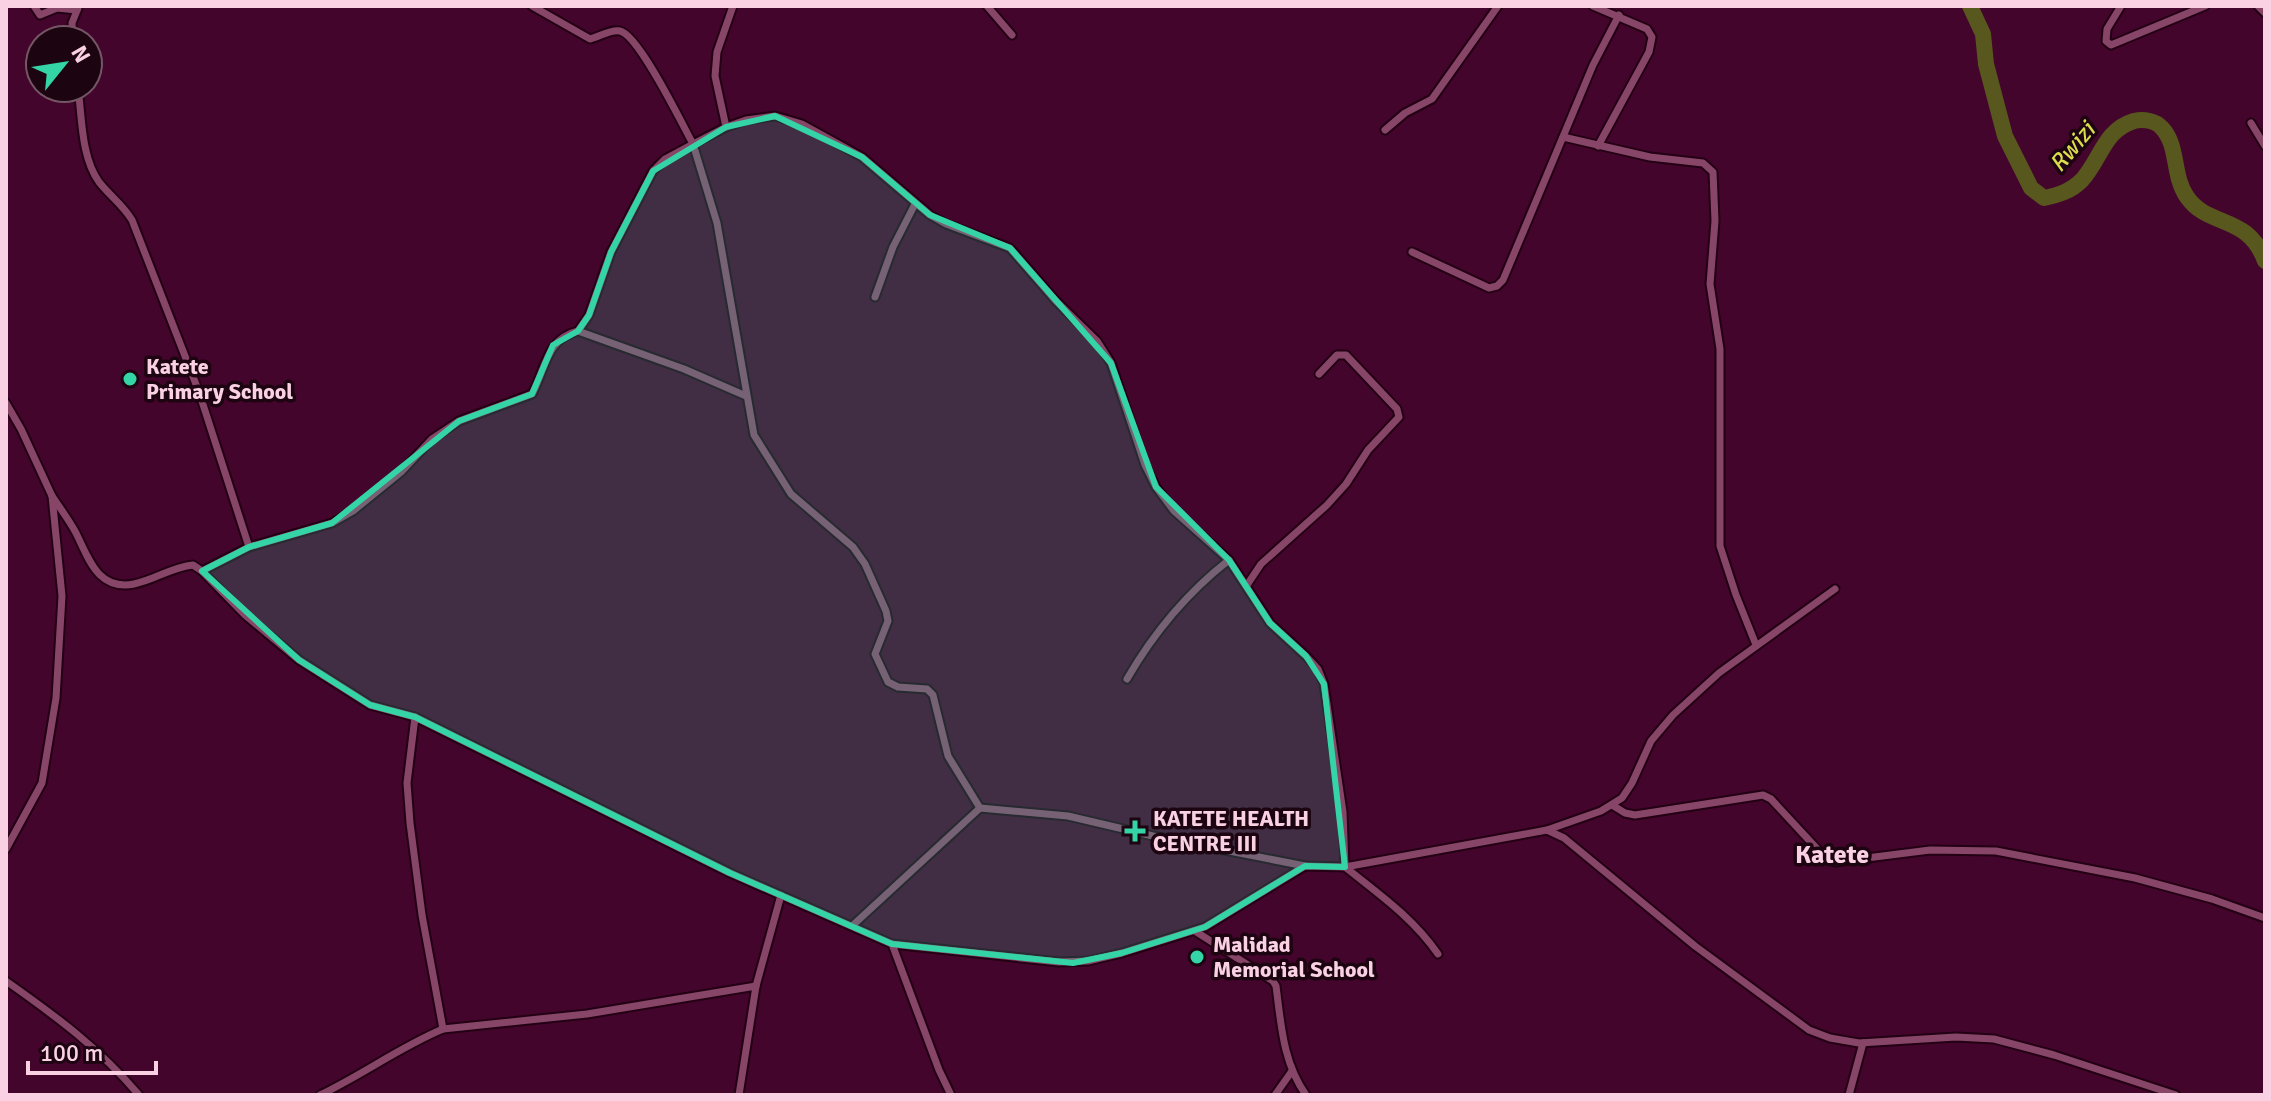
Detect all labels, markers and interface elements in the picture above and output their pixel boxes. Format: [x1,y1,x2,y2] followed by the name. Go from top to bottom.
[24,24,104,104] north arrow
[65,41,96,68] text: N
[2043,114,2103,178] water label: Rwizi
[146,353,293,405] place label: Katete Primary School
[121,370,139,388] marker: Katete Primary School
[1153,805,1309,857] place label: KATETE HEALTH CENTRE III
[1124,820,1146,842] marker: KATETE HEALTH CENTRE III
[1795,839,1869,871] district label: Katete
[1213,931,1375,983] place label: Malidad Memorial School
[1188,948,1206,966] marker: Malidad Memorial School
[28,1025,156,1075] scale bar
[40,1038,103,1068] text: 100 m

